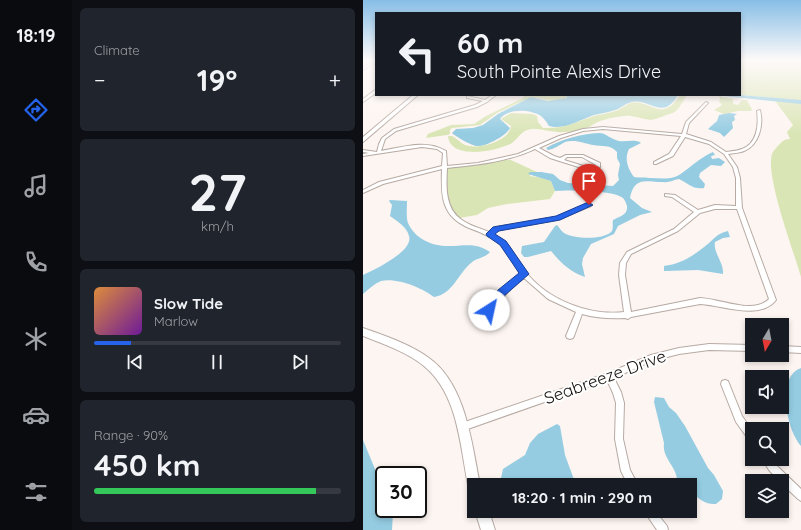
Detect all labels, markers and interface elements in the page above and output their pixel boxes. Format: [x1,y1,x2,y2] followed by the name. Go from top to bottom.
[16,24,56,47] text: 18:19
[457,25,523,60] text: 60 m
[391,28,443,80] icon: left
[94,42,140,58] text: Climate
[457,60,661,83] text: South Pointe Alexis Drive
[197,61,237,99] text: 19°
[94,66,105,94] text: −
[329,66,341,94] text: +
[22,96,50,124] icon: directions
[188,159,247,224] text: 27
[572,164,606,205] pin
[578,170,600,192] icon: arrive
[22,172,50,200] icon: music
[201,218,234,234] text: km/h
[22,248,50,276] icon: phone
[468,289,510,331] position arrow
[154,294,223,313] text: Slow Tide
[154,313,198,329] text: Marlow
[745,318,789,362] north arrow
[745,318,789,518] map controls
[22,325,50,353] icon: climate
[541,345,669,408] street label: Seabreeze Drive
[124,351,146,373] icon: previous
[206,351,228,373] icon: pause
[289,351,311,373] icon: next
[745,370,789,414] button: sound
[22,401,50,429] icon: car
[745,422,789,466] button: search
[94,427,168,443] text: Range · 90%
[94,446,200,484] text: 450 km
[375,466,427,518] speed limit sign: 30
[745,474,789,518] button: layers
[22,478,50,506] icon: filters
[512,488,652,507] text: 18:20 · 1 min · 290 m

